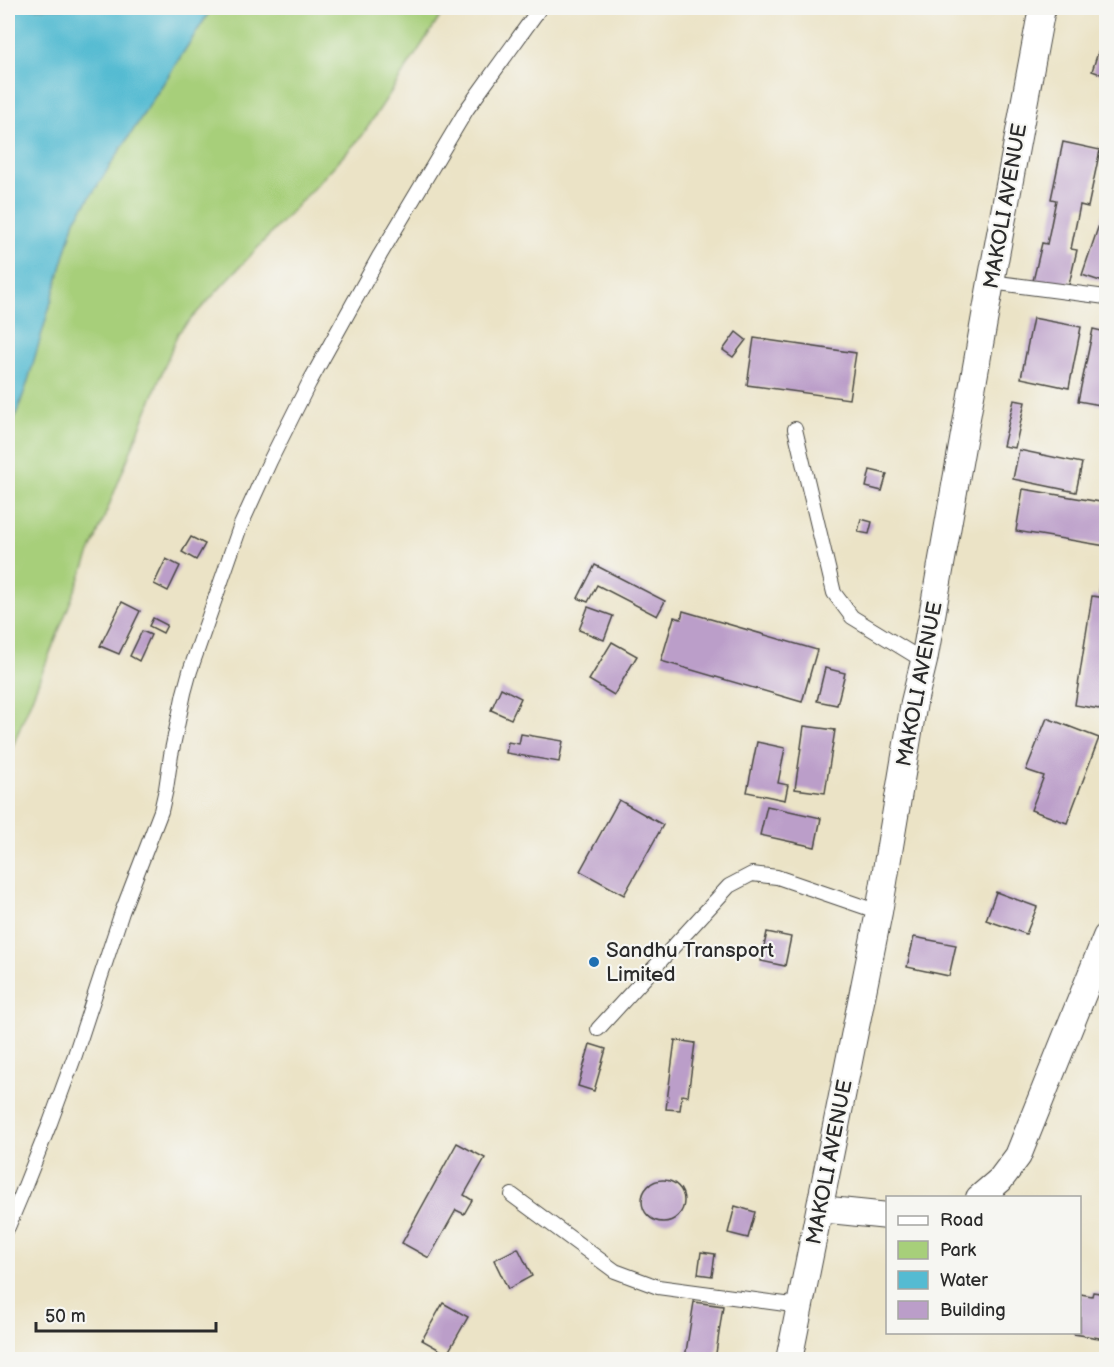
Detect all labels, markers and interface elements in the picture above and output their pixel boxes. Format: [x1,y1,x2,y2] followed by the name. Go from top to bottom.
[979,121,1032,291] street label: MAKOLI AVENUE
[891,600,948,769] street label: MAKOLI AVENUE
[606,938,774,987] place label: Sandhu Transport Limited
[587,955,601,969] marker: Sandhu Transport Limited
[801,1078,858,1247] street label: MAKOLI AVENUE
[886,1196,1081,1334] legend
[940,1210,984,1231] text: Road
[940,1240,976,1261] text: Park
[940,1270,988,1291] text: Water
[36,1295,216,1333] scale bar
[940,1300,1006,1321] text: Building
[45,1306,86,1327] text: 50 m

